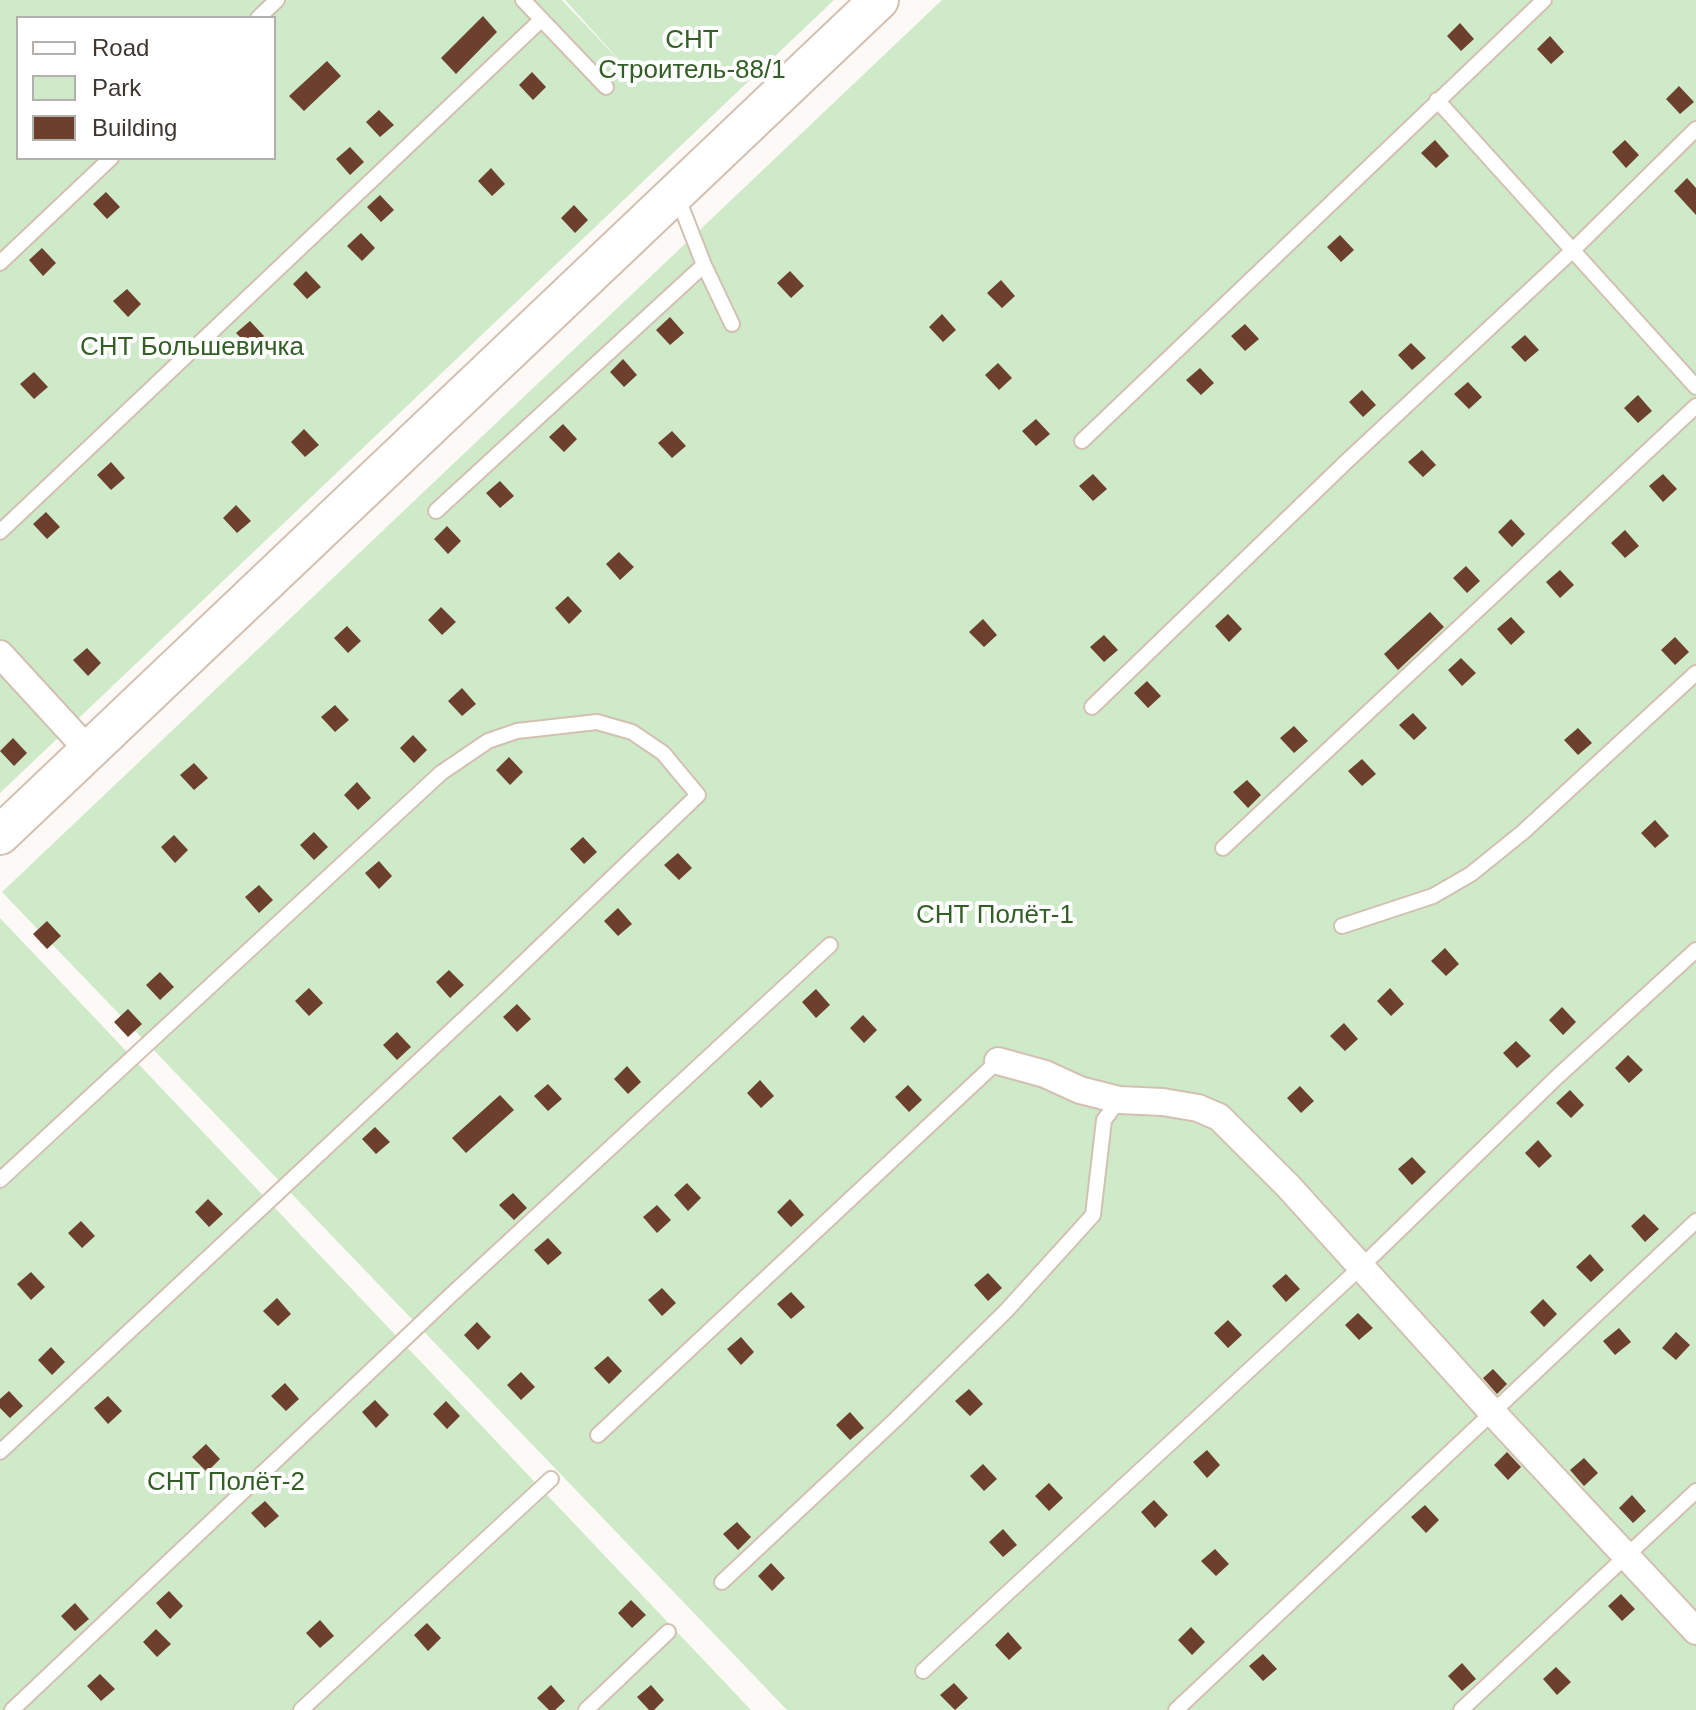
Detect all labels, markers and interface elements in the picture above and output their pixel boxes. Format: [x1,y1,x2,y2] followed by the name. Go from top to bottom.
[16,16,276,160] legend
[598,25,786,86] park label: СНТ Строитель-88/1
[92,34,149,61] text: Road
[92,74,141,101] text: Park
[92,114,177,141] text: Building
[80,332,304,364] park label: СНТ Большевичка
[916,900,1074,932] park label: СНТ Полёт-1
[147,1467,305,1499] park label: СНТ Полёт-2

